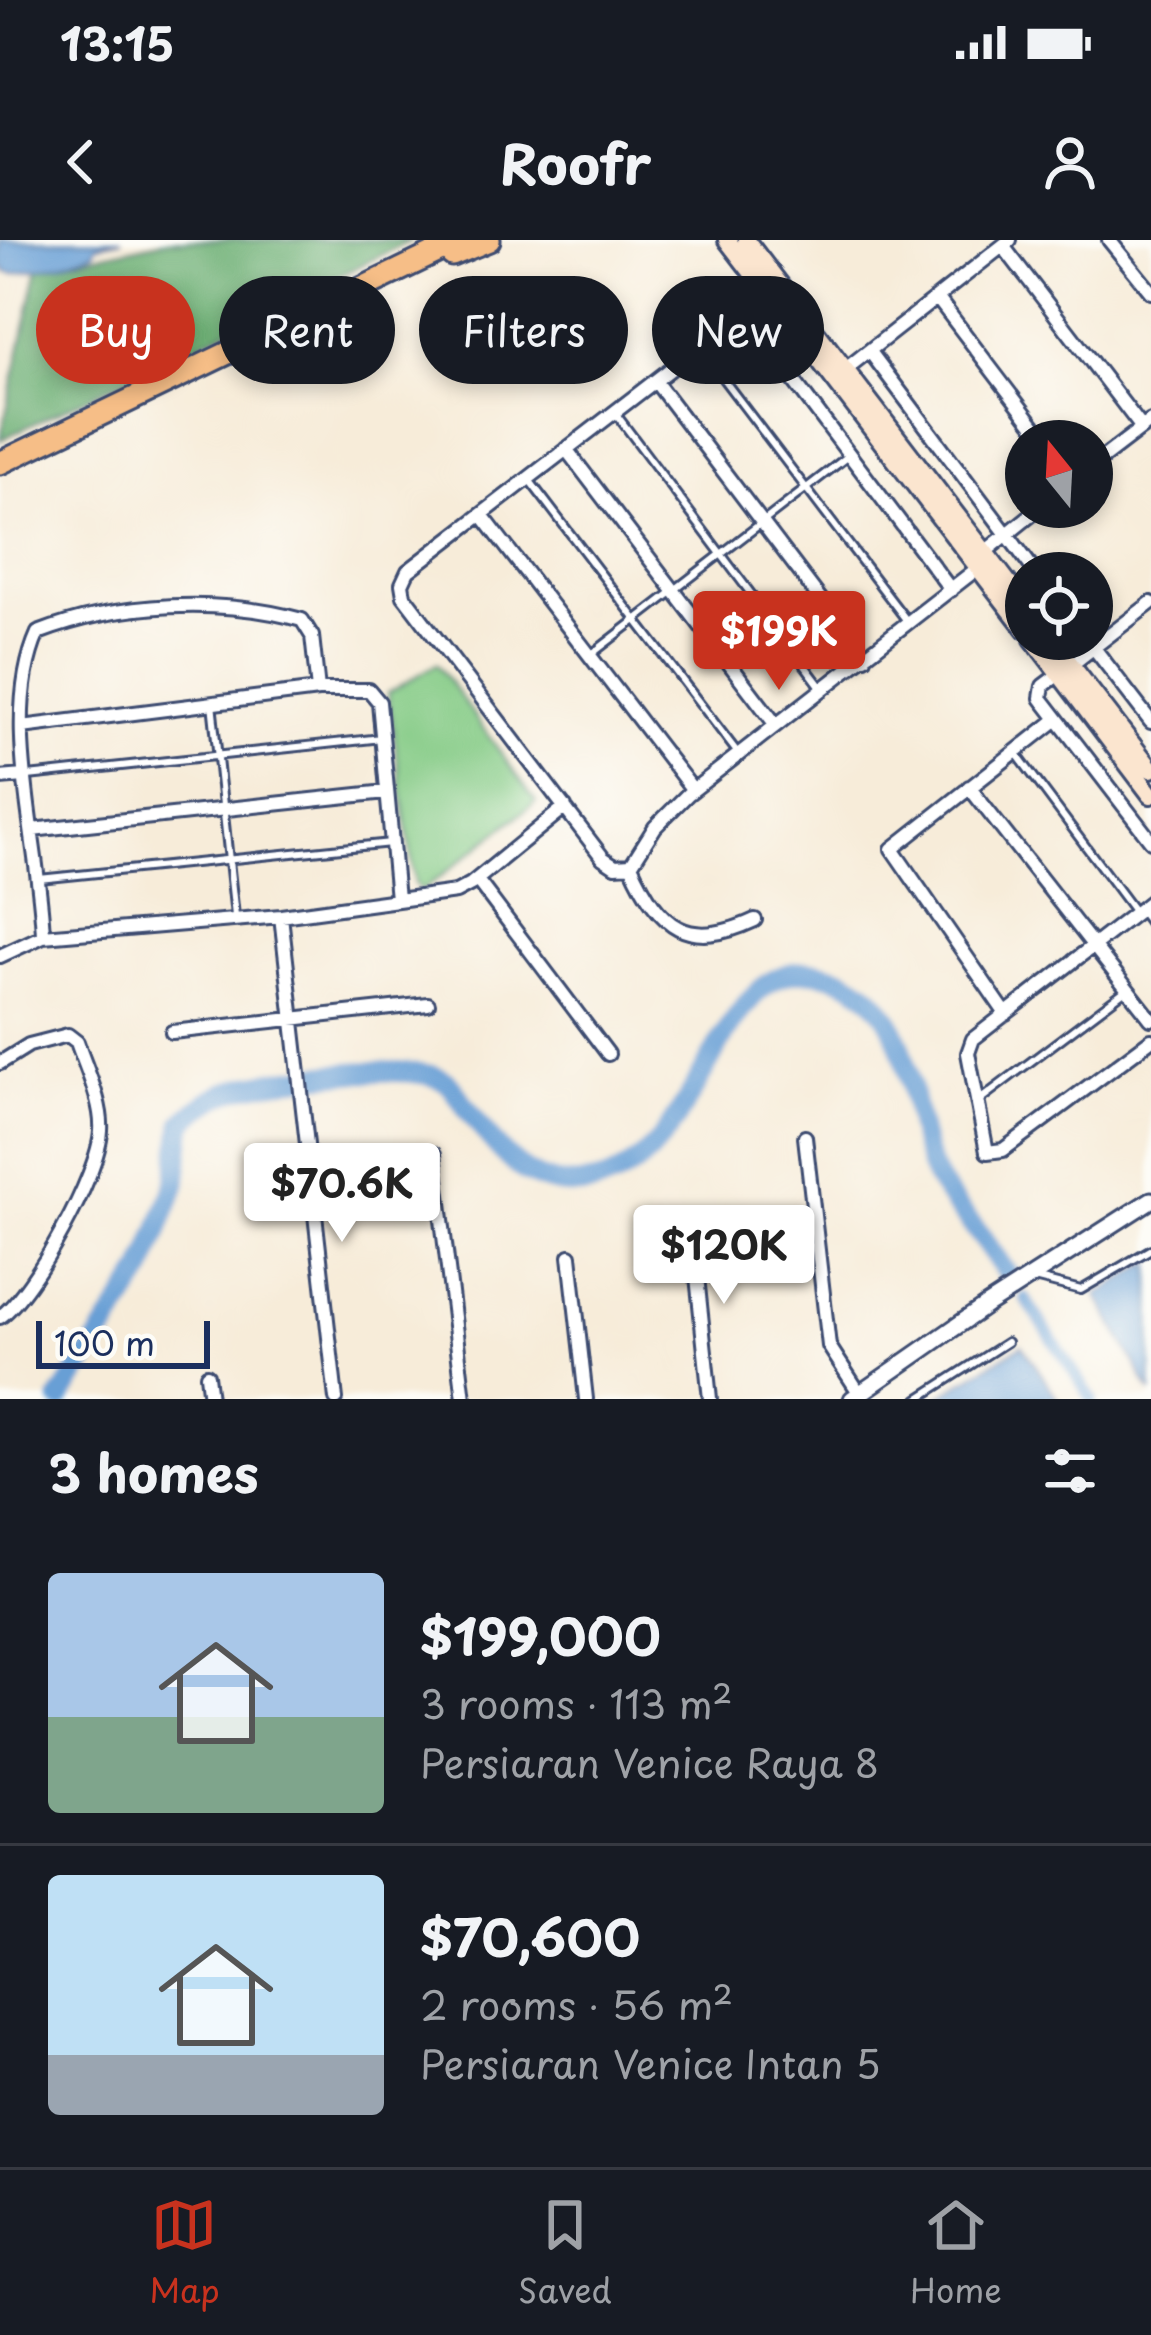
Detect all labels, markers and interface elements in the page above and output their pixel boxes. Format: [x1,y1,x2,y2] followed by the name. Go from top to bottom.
[60,8,174,76] text: 13:15
[500,122,651,203] text: Roofr
[48,129,114,195] icon: back
[1037,129,1103,195] icon: person
[36,276,195,384] chip: Buy
[219,276,395,384] chip: Rent
[419,276,628,384] chip: Filters
[652,276,824,384] chip: New
[1005,420,1113,528] north arrow
[1005,420,1113,660] map controls
[1005,552,1113,660] button: locate
[695,591,863,693] pin: $199K
[720,600,838,659] text: $199K
[244,1143,440,1245] pin: $70.6K
[271,1152,413,1211] text: $70.6K
[640,1205,808,1307] pin: $120K
[660,1214,788,1273] text: $120K
[36,1315,210,1368] scale bar
[54,1317,155,1367] text: 100 m
[48,1433,259,1510] text: 3 homes
[1037,1438,1103,1504] icon: filters
[420,1596,661,1673] text: $199,000
[144,1621,288,1765] icon: home
[420,1673,733,1732] text: 3 rooms · 113 m²
[420,1732,879,1791] text: Persiaran Venice Raya 8
[420,1897,640,1974] text: $70,600
[144,1923,288,2067] icon: home
[420,1974,733,2033] text: 2 rooms · 56 m²
[420,2033,880,2092] text: Persiaran Venice Intan 5
[149,2192,220,2314] tab: Map
[518,2192,612,2314] tab: Saved
[910,2192,1002,2314] tab: Home

